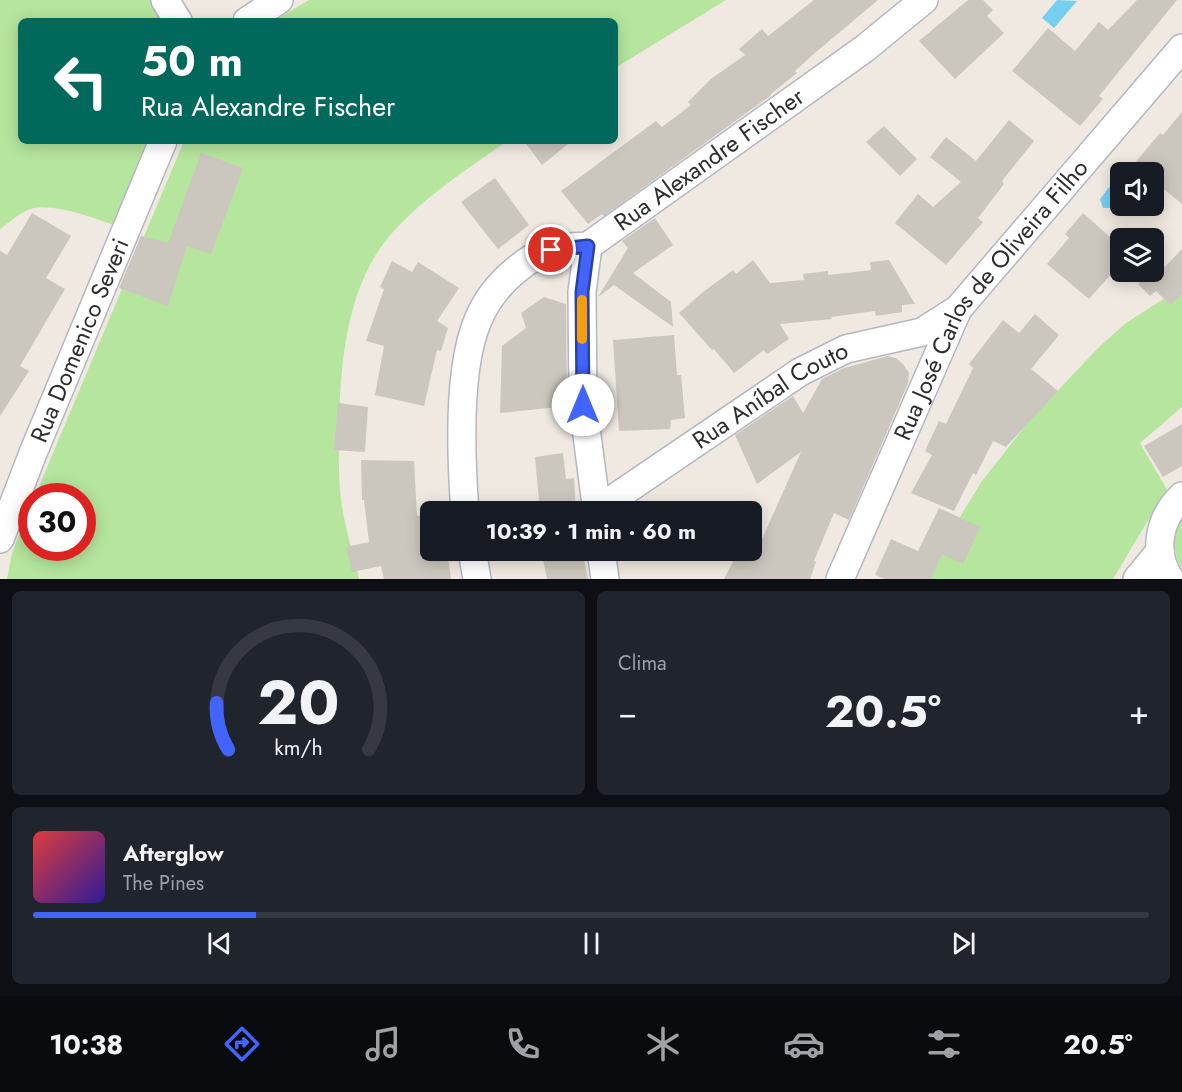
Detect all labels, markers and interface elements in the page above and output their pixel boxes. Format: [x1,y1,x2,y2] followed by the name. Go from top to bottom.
[141,31,243,92] text: 50 m
[42,42,120,120] icon: left
[607,79,812,239] street label: Rua Alexandre Fischer
[141,87,395,126] text: Rua Alexandre Fischer
[885,151,1096,446] street label: Rua José Carlos de Oliveira Filho
[1110,162,1164,282] map controls
[1110,162,1164,216] button: sound
[525,224,576,275] pin
[1110,228,1164,282] button: layers
[21,233,138,448] street label: Rua Domenico Severi
[534,233,567,266] icon: arrive
[685,333,854,457] street label: Rua Aníbal Couto
[551,373,615,437] position arrow
[18,483,96,561] speed limit sign: 30
[486,515,696,547] text: 10:39 · 1 min · 60 m
[618,649,667,678] text: Clima
[257,657,340,747] text: 20
[825,679,941,744] text: 20.5°
[618,689,637,736] text: −
[1129,689,1149,736] text: +
[274,732,323,763] text: km/h
[123,837,224,869] text: Afterglow
[123,869,204,898] text: The Pines
[203,927,236,960] icon: previous
[575,927,608,960] icon: pause
[947,927,980,960] icon: next
[221,1023,263,1065] icon: directions
[362,1023,404,1065] icon: music
[502,1023,544,1065] icon: phone
[642,1023,684,1065] icon: climate
[783,1023,825,1065] icon: car
[923,1023,965,1065] icon: filters
[49,1025,123,1064] text: 10:38
[1063,1025,1133,1064] text: 20.5°

